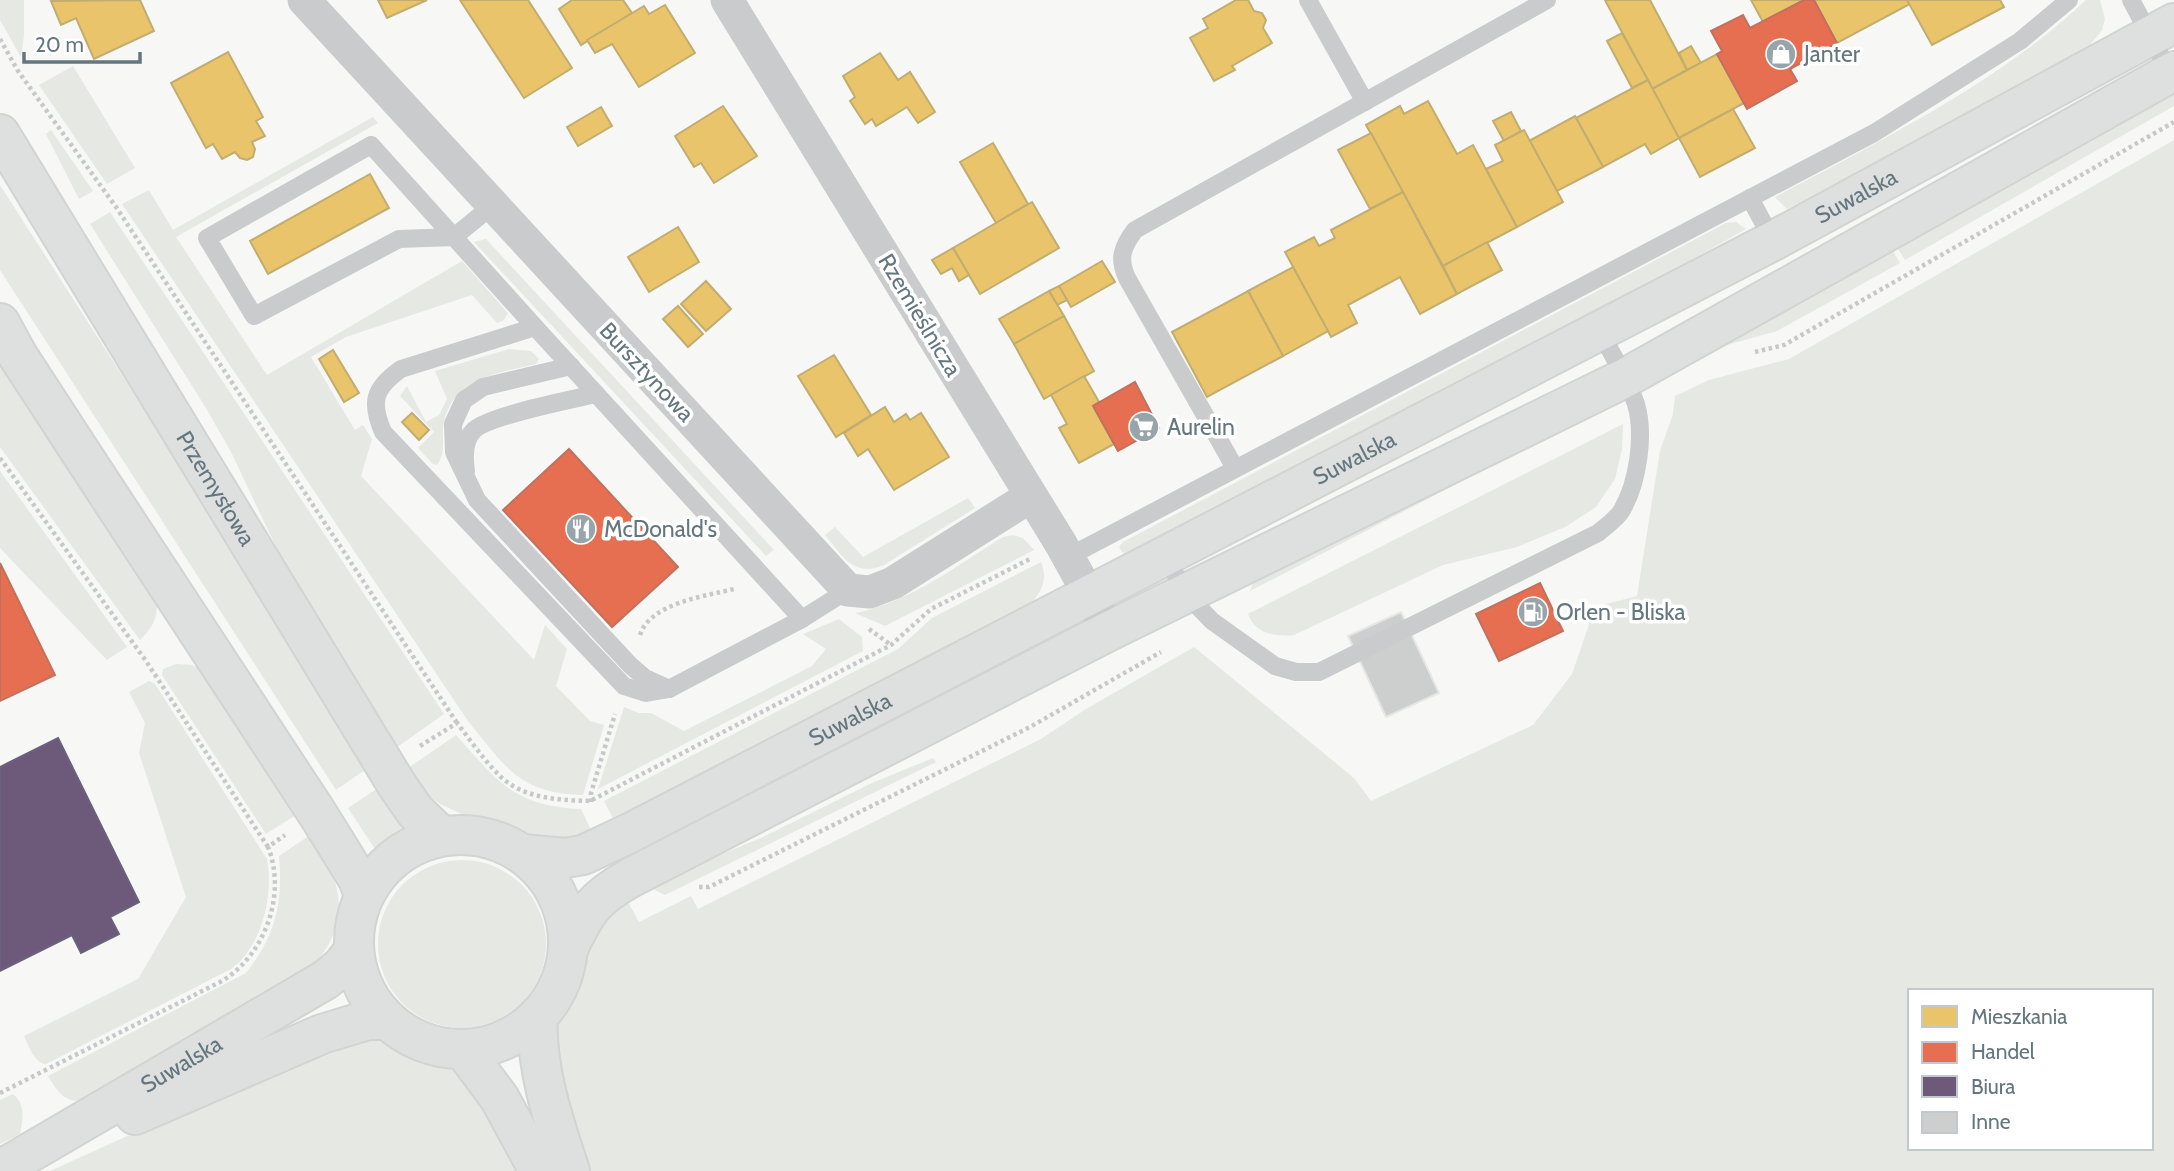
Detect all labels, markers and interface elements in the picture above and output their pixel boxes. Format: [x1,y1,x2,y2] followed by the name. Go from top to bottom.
[24,21,140,65] scale bar
[35,32,84,57] text: 20 m
[1764,37,1798,71] shop icon: Janter
[1803,40,1861,68] place label: Janter
[1810,162,1902,229] street label: Suwalska
[872,249,968,381] street label: Rzemieślnicza
[594,316,700,428] street label: Bursztynowa
[1127,410,1161,444] supermarket icon: Aurelin
[1167,413,1235,441] place label: Aurelin
[1308,425,1400,491] street label: Suwalska
[170,426,262,551] street label: Przemysłowa
[564,512,598,546] restaurant icon: McDonald's
[604,515,717,543] place label: McDonald's
[1516,595,1550,629] fuel station icon: Orlen - Bliska
[1556,598,1686,626] place label: Orlen - Bliska
[804,686,896,752] street label: Suwalska
[1908,989,2153,1150] legend
[1971,1004,2067,1029] text: Mieszkania
[136,1029,227,1099] street label: Suwalska
[1971,1039,2035,1064] text: Handel
[1971,1074,2015,1099] text: Biura
[1971,1109,2011,1134] text: Inne

